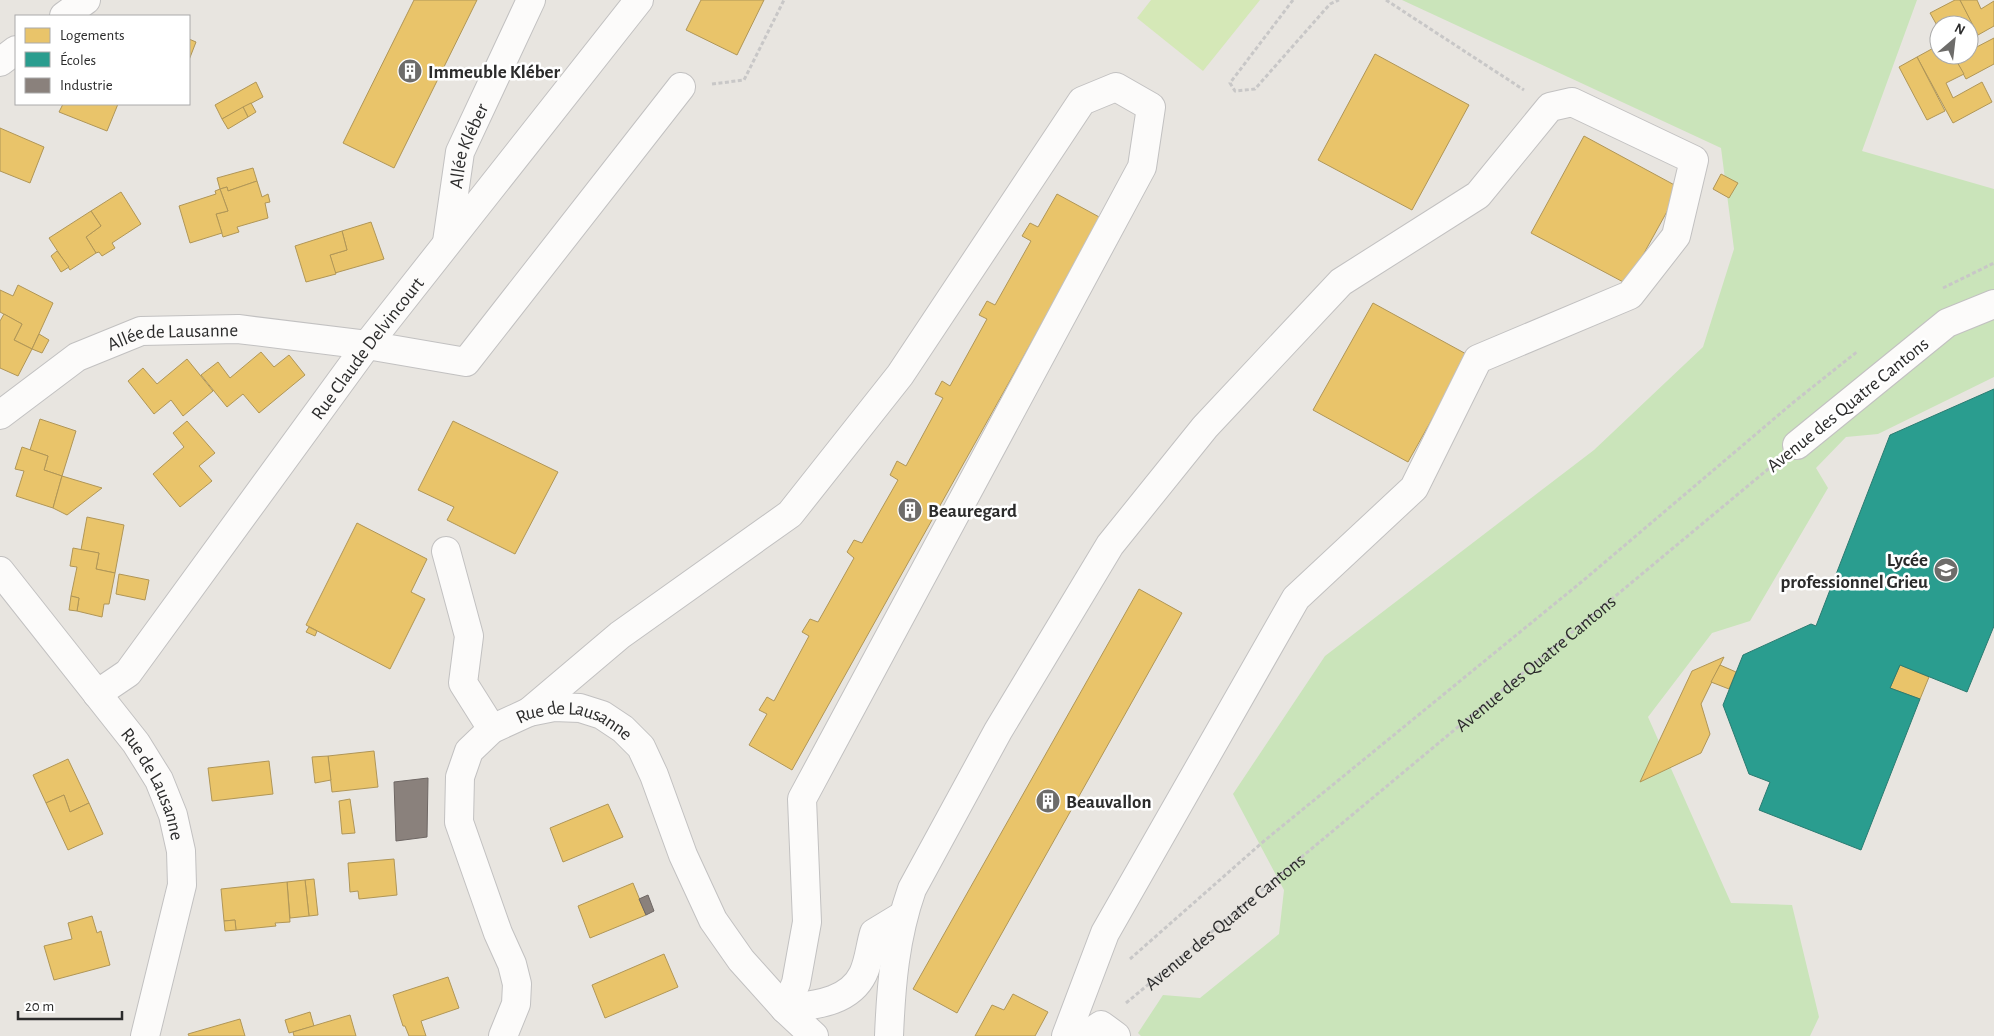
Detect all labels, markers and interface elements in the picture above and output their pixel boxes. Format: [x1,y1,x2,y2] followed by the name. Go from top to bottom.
[15,15,190,105] legend
[1929,15,1979,65] north arrow
[1952,21,1967,38] text: N
[60,28,125,43] text: Logements
[60,51,96,68] text: Écoles
[397,58,423,84] building icon: Immeuble Kléber
[428,63,561,82] place label: Immeuble Kléber
[60,78,113,93] text: Industrie
[447,101,492,190] street label: Allée Kléber
[308,274,428,423] street label: Rue Claude Delvincourt
[105,321,238,355] street label: Allée de Lausanne
[1763,334,1932,476] street label: Avenue des Quatre Cantons
[897,497,923,523] building icon: Beauregard
[928,502,1017,521] place label: Beauregard
[1781,551,1928,592] place label: Lycée professionnel Grieu
[1933,557,1959,583] school or university icon: Lycée professionnel Grieu
[1452,592,1620,736] street label: Avenue des Quatre Cantons
[513,699,636,744] street label: Rue de Lausanne
[117,725,186,842] street label: Rue de Lausanne
[1035,788,1061,814] building icon: Beauvallon
[1066,793,1151,812] place label: Beauvallon
[1142,850,1309,994] street label: Avenue des Quatre Cantons
[18,988,121,1020] scale bar
[25,999,54,1014] text: 20 m

